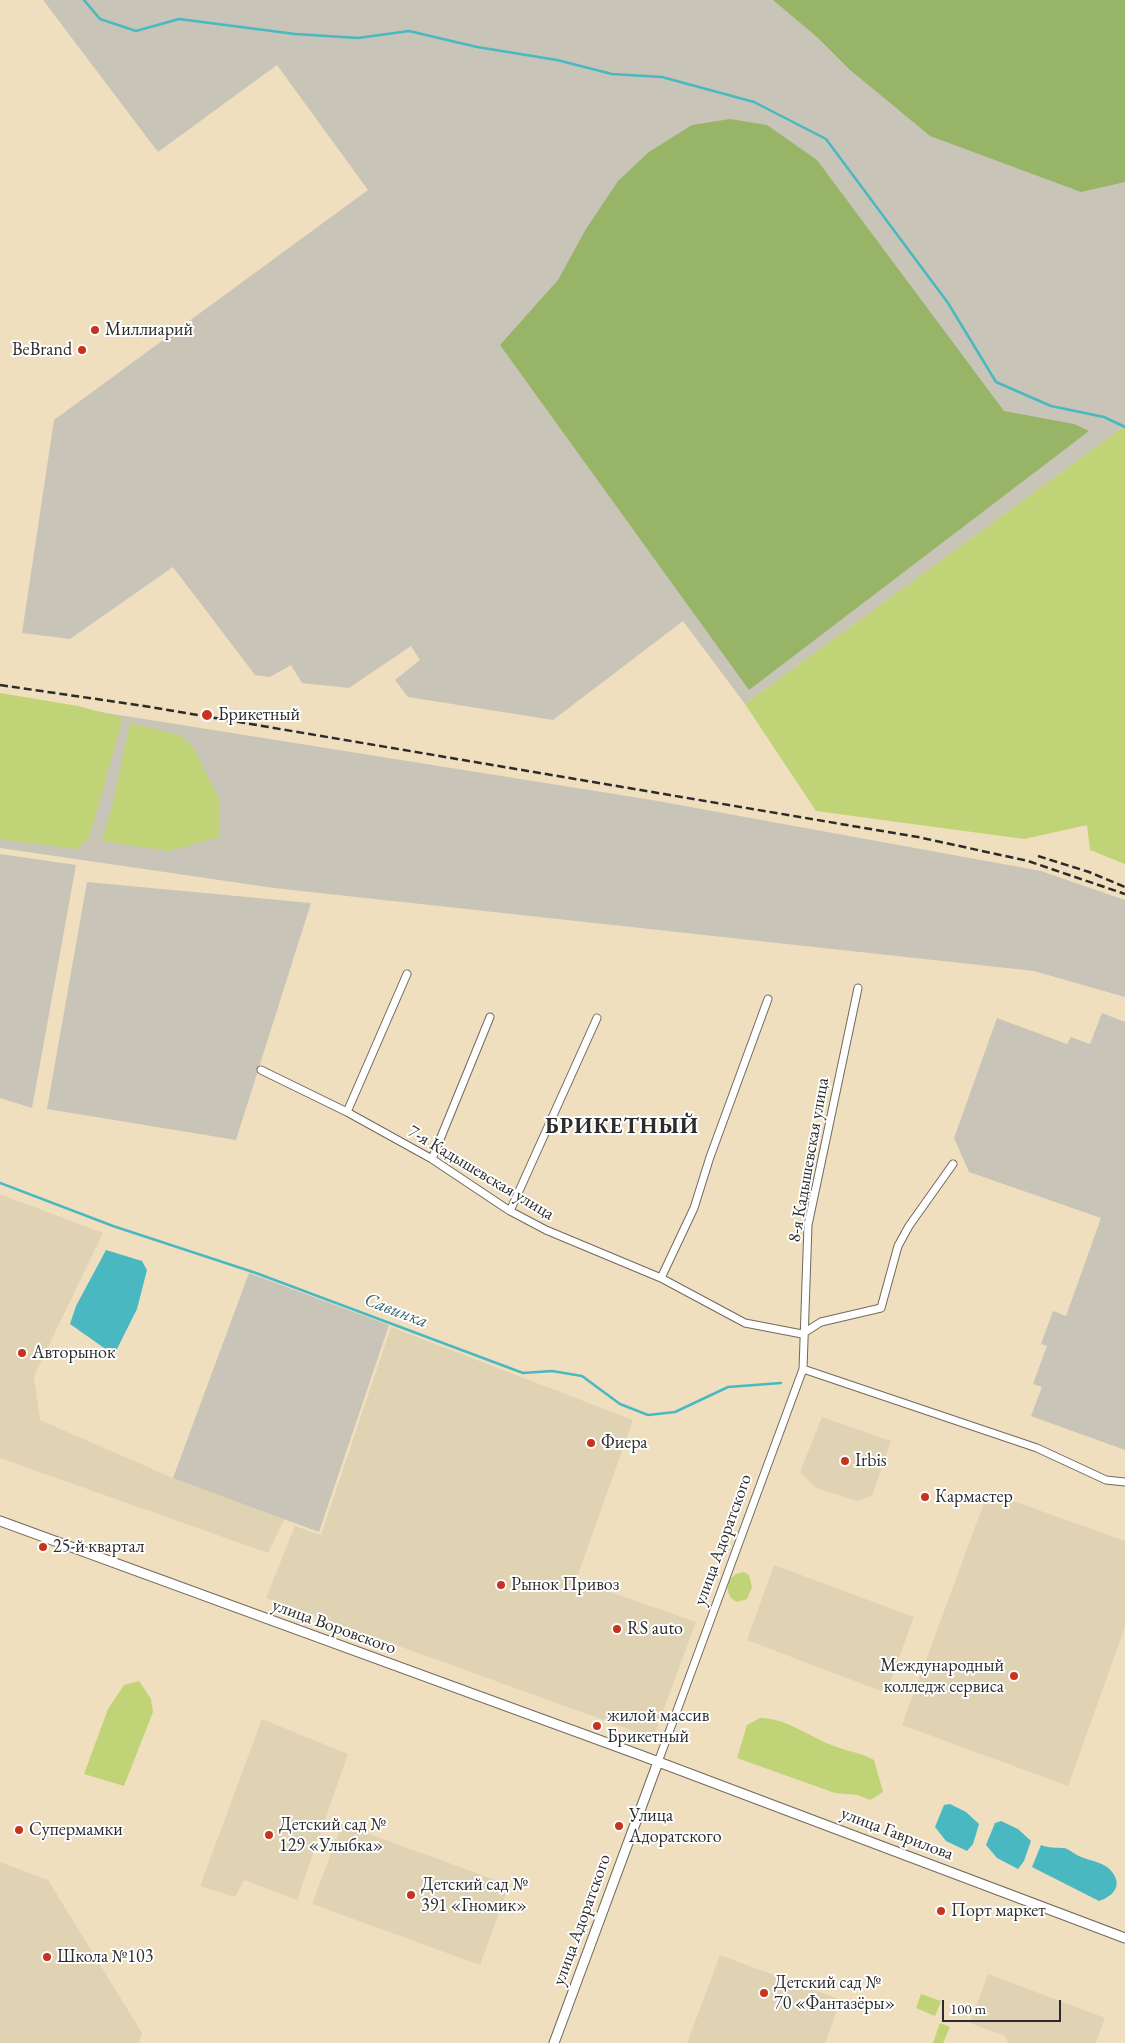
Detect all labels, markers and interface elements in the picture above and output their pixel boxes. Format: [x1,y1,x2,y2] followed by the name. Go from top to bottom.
[105,319,193,341] place label: Миллиарий
[89,324,101,336] marker: Миллиарий
[12,339,72,361] place label: BeBrand
[76,344,88,356] marker: BeBrand
[218,704,300,726] place label: Брикетный
[200,708,214,722] marker: Брикетный
[784,1076,834,1244] street label: 8-я Кадышевская улица
[544,1114,700,1140] district label: БРИКЕТНЫЙ
[404,1121,558,1225] street label: 7-я Кадышевская улица
[361,1289,431,1333] water label: Савинка
[32,1342,116,1364] place label: Авторынок
[16,1347,28,1359] marker: Авторынок
[601,1432,647,1454] place label: Фиера
[585,1437,597,1449] marker: Фиера
[855,1450,887,1472] place label: Irbis
[839,1455,851,1467] marker: Irbis
[689,1471,757,1609] street label: улица Адоратского
[935,1486,1013,1508] place label: Кармастер
[919,1491,931,1503] marker: Кармастер
[53,1536,144,1558] place label: 25-й квартал
[37,1541,49,1553] marker: 25-й квартал
[511,1574,619,1596] place label: Рынок Привоз
[495,1579,507,1591] marker: Рынок Привоз
[269,1595,399,1659] street label: улица Воровского
[627,1618,683,1640] place label: RS auto
[611,1623,623,1635] marker: RS auto
[880,1655,1004,1698] place label: Международный колледж сервиса
[1008,1670,1020,1682] marker: Международный колледж сервиса
[607,1705,709,1748] place label: жилой массив Брикетный
[591,1720,603,1732] marker: жилой массив Брикетный
[838,1803,956,1865] street label: улица Гаврилова
[629,1805,722,1848] place label: Улица Адоратского
[279,1814,386,1856] place label: Детский сад № 129 «Улыбка»
[29,1819,123,1841] place label: Супермамки
[613,1820,625,1832] marker: Улица Адоратского
[13,1824,25,1836] marker: Супермамки
[263,1829,275,1841] marker: Детский сад № 129 «Улыбка»
[548,1851,616,1989] street label: улица Адоратского
[421,1874,528,1916] place label: Детский сад № 391 «Гномик»
[405,1889,417,1901] marker: Детский сад № 391 «Гномик»
[951,1900,1046,1922] place label: Порт маркет
[935,1905,947,1917] marker: Порт маркет
[57,1946,153,1968] place label: Школа №103
[41,1951,53,1963] marker: Школа №103
[774,1972,895,2015] place label: Детский сад № 70 «Фантазёры»
[758,1987,770,1999] marker: Детский сад № 70 «Фантазёры»
[945,1990,1064,2022] scale bar
[950,1999,986,2018] text: 100 m

